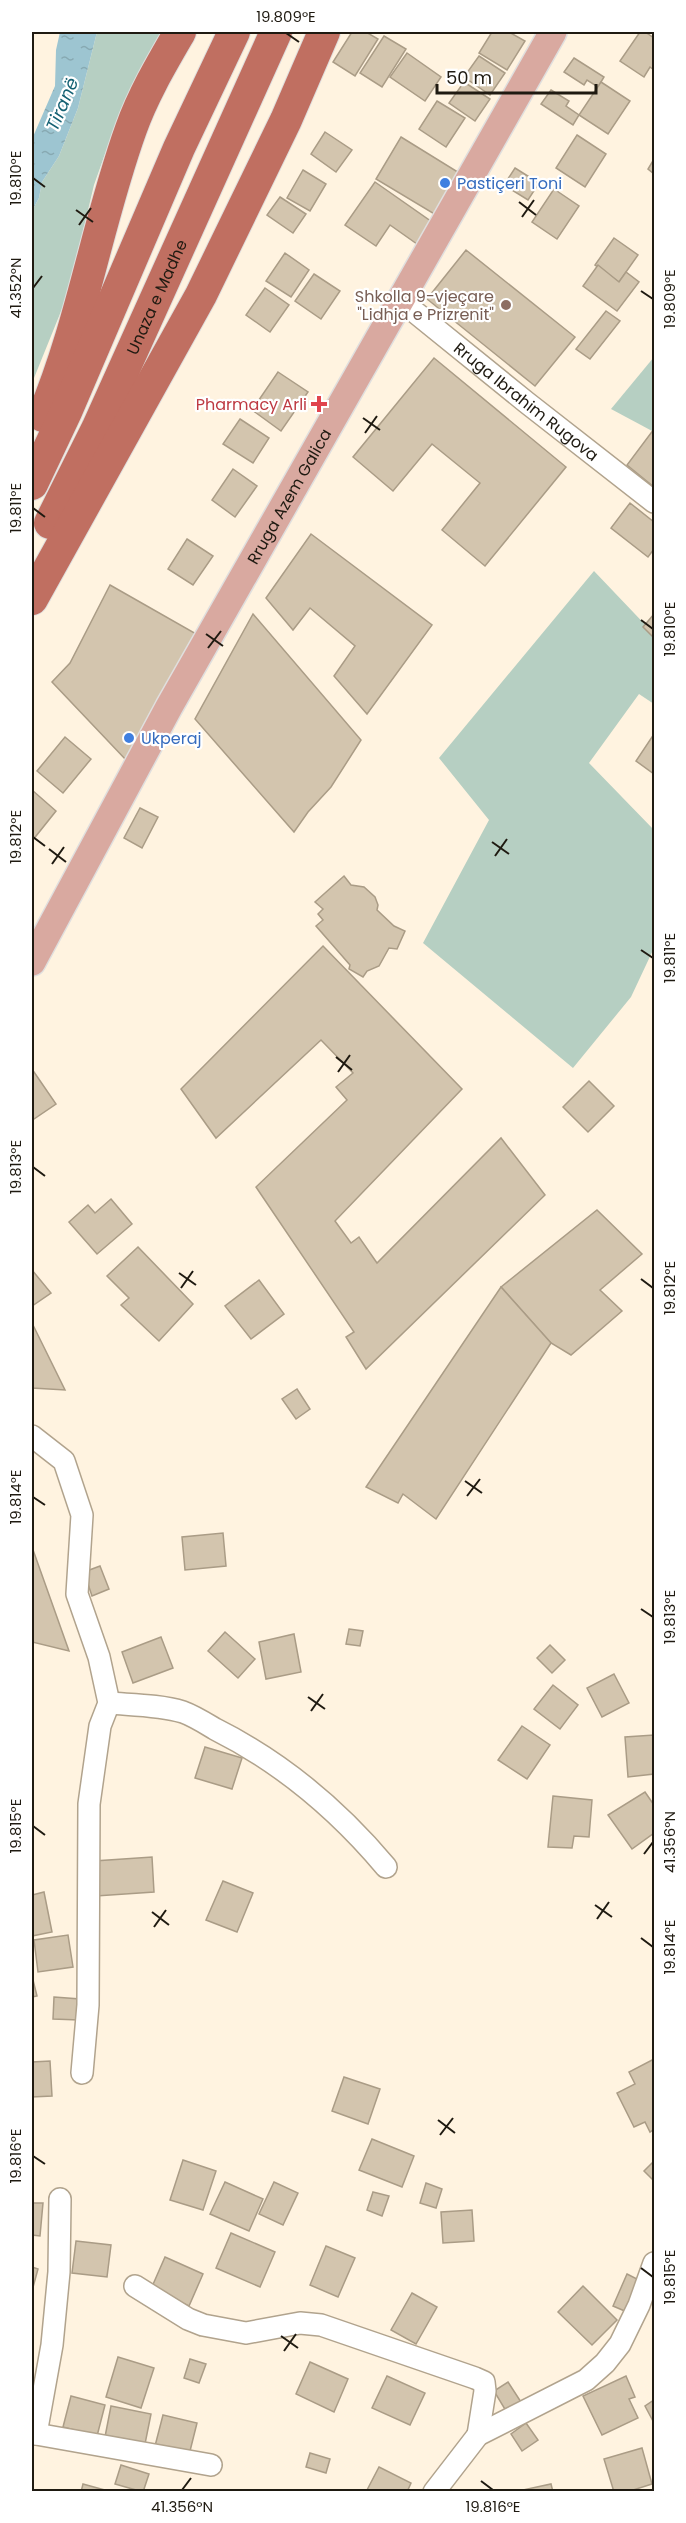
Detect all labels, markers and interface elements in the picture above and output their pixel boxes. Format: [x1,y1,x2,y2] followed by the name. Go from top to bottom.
[256,6,316,27] text: 19.809°E
[437,57,596,95] scale bar
[446,65,492,90] text: 50 m
[40,73,84,135] water label: Tiranë
[5,151,26,205] text: 19.810°E
[457,172,562,195] place label: Pastiçeri Toni
[438,176,452,190] marker: Pastiçeri Toni
[121,236,193,358] street label: Unaza e Madhe
[5,258,26,318] text: 41.352°N
[659,269,680,329] text: 19.809°E
[355,285,494,326] place label: Shkolla 9-vjeçare "Lidhja e Prizrenit"
[499,298,513,312] marker: Shkolla 9-vjeçare "Lidhja e Prizrenit"
[449,337,604,466] street label: Rruga Ibrahim Rugova
[196,393,307,416] place label: Pharmacy Arli
[312,397,326,411] marker: Pharmacy Arli
[241,424,337,568] street label: Rruga Azem Galica
[5,483,26,533] text: 19.811°E
[659,602,680,656] text: 19.810°E
[141,727,202,750] place label: Ukperaj
[122,731,136,745] marker: Ukperaj
[5,810,26,864] text: 19.812°E
[659,933,680,983] text: 19.811°E
[5,1140,26,1194] text: 19.813°E
[659,1261,680,1315] text: 19.812°E
[5,1470,26,1524] text: 19.814°E
[659,1590,680,1644] text: 19.813°E
[5,1799,26,1853] text: 19.815°E
[659,1811,680,1873] text: 41.356°N
[659,1920,680,1974] text: 19.814°E
[5,2128,26,2184] text: 19.816°E
[659,2250,680,2304] text: 19.815°E
[151,2496,213,2517] text: 41.356°N
[465,2496,521,2517] text: 19.816°E

